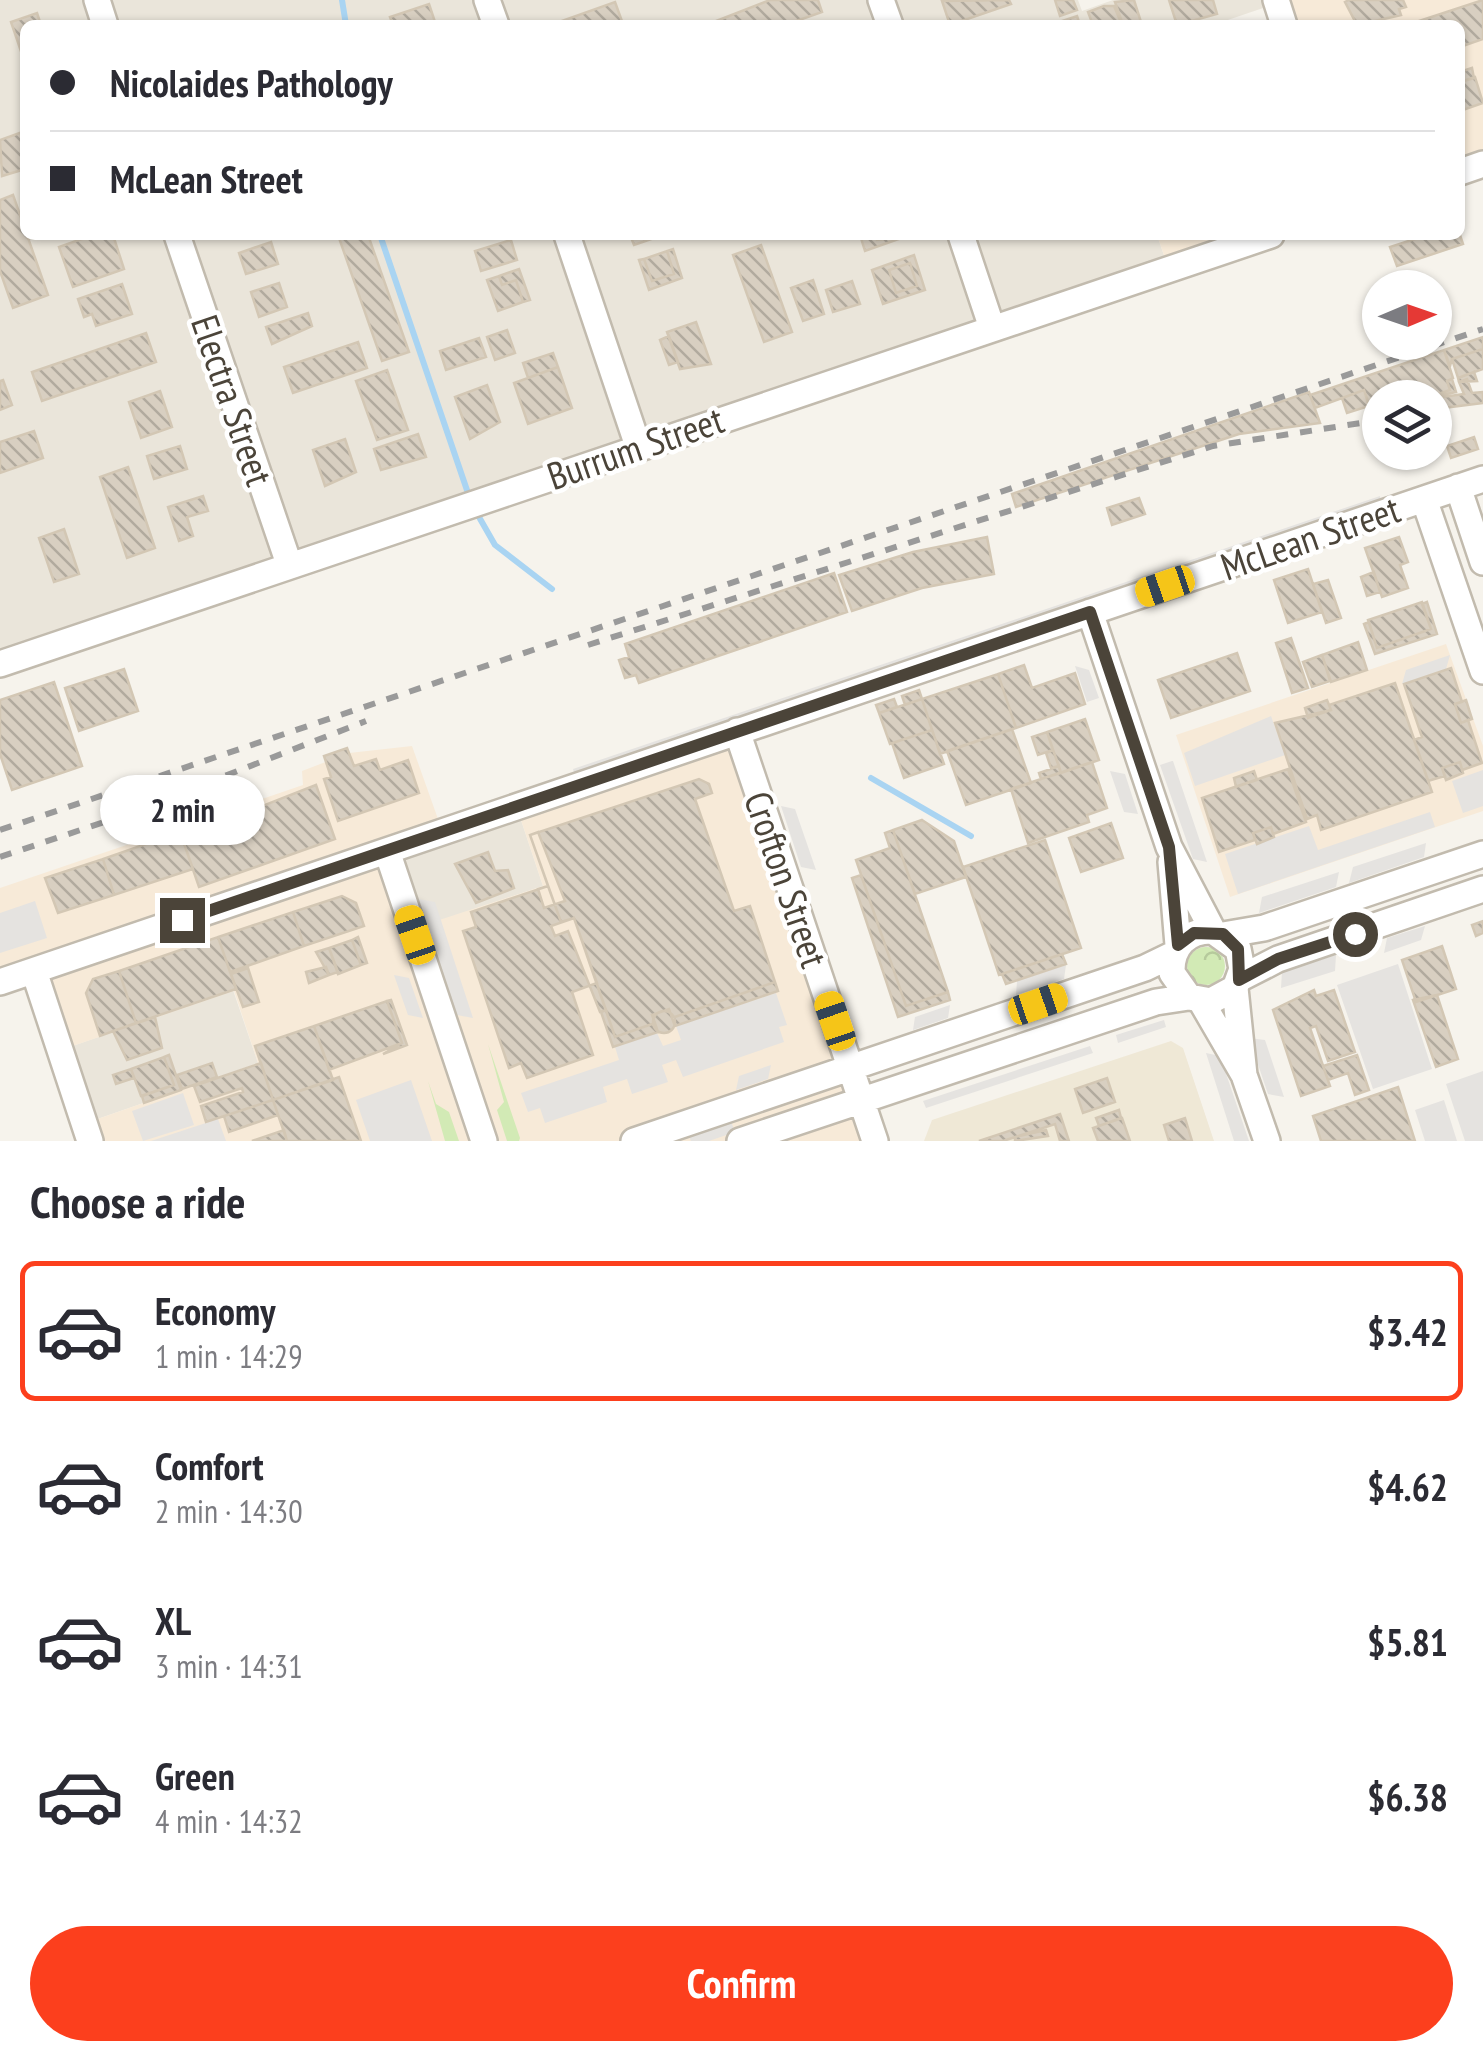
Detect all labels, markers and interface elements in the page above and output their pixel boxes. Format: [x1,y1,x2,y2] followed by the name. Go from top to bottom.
[110,58,393,107] text: Nicolaides Pathology
[110,154,303,203] text: McLean Street
[1362,270,1452,360] north arrow
[1362,270,1452,470] map controls
[181,308,285,492] street label: Electra Street
[1362,380,1452,470] button: layers
[540,394,730,500] street label: Burrum Street
[1214,483,1406,590] street label: McLean Street
[1132,562,1198,610] car
[100,775,264,845] callout: 2 min
[734,785,840,974] street label: Crofton Street
[150,789,215,831] text: 2 min
[160,898,205,943] route end
[391,902,439,968] car
[1333,912,1378,957] route start
[1005,980,1071,1028] car
[811,988,859,1054] car
[30,1172,245,1230] text: Choose a ride
[35,1286,125,1376] icon: car
[155,1286,275,1335] text: Economy
[1367,1307,1448,1356] text: $3.42
[155,1335,303,1377] text: 1 min · 14:29
[35,1441,125,1531] icon: car
[155,1441,264,1490] text: Comfort
[1367,1462,1448,1511] text: $4.62
[155,1490,303,1532] text: 2 min · 14:30
[35,1596,125,1686] icon: car
[155,1596,191,1645] text: XL
[1367,1617,1448,1666] text: $5.81
[155,1645,303,1687] text: 3 min · 14:31
[35,1751,125,1841] icon: car
[155,1751,235,1800] text: Green
[1367,1772,1448,1821] text: $6.38
[155,1800,303,1842] text: 4 min · 14:32
[30,1926,1453,2041] button: Confirm

